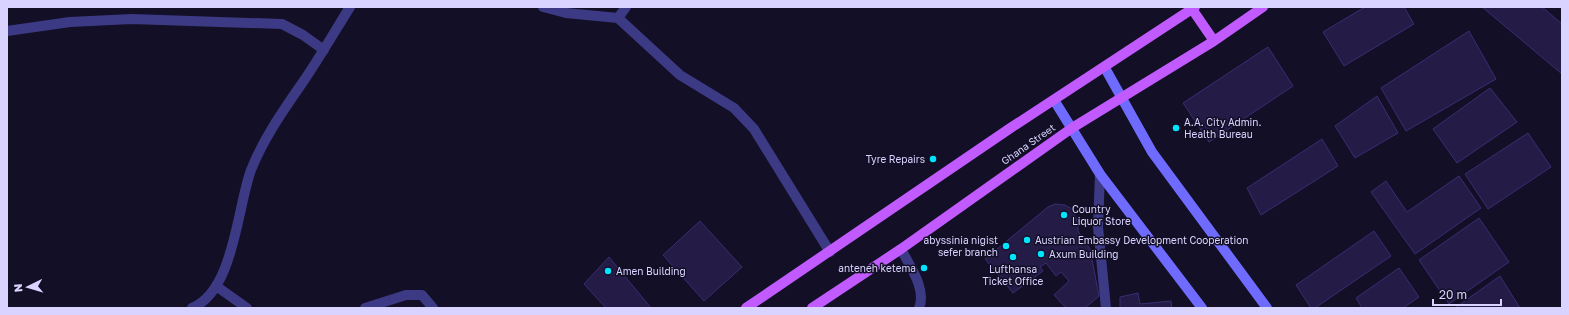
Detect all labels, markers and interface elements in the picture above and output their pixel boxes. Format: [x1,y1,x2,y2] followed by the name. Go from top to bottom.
[1184,116,1261,140] place label: A.A. City Admin. Health Bureau
[999,121,1057,167] street label: Ghana Street
[1171,123,1181,133] marker: A.A. City Admin. Health Bureau
[866,153,925,165] place label: Tyre Repairs
[928,154,938,164] marker: Tyre Repairs
[1072,203,1131,227] place label: Country Liquor Store
[1059,210,1069,220] marker: Country Liquor Store
[924,234,998,258] place label: abyssinia nigist sefer branch
[1035,234,1248,246] place label: Austrian Embassy Development Cooperation
[1022,235,1032,245] marker: Austrian Embassy Development Cooperation
[1001,241,1011,251] marker: abyssinia nigist sefer branch
[1049,248,1118,260] place label: Axum Building
[1036,249,1046,259] marker: Axum Building
[1008,252,1018,262] marker: Lufthansa Ticket Office
[838,262,916,274] place label: anteneh ketema
[919,263,929,273] marker: anteneh ketema
[983,263,1044,287] place label: Lufthansa Ticket Office
[616,265,686,277] place label: Amen Building
[603,266,613,276] marker: Amen Building
[8,267,48,307] north arrow
[1433,281,1501,307] scale bar
[11,283,24,293] text: N
[1439,287,1467,302] text: 20 m

